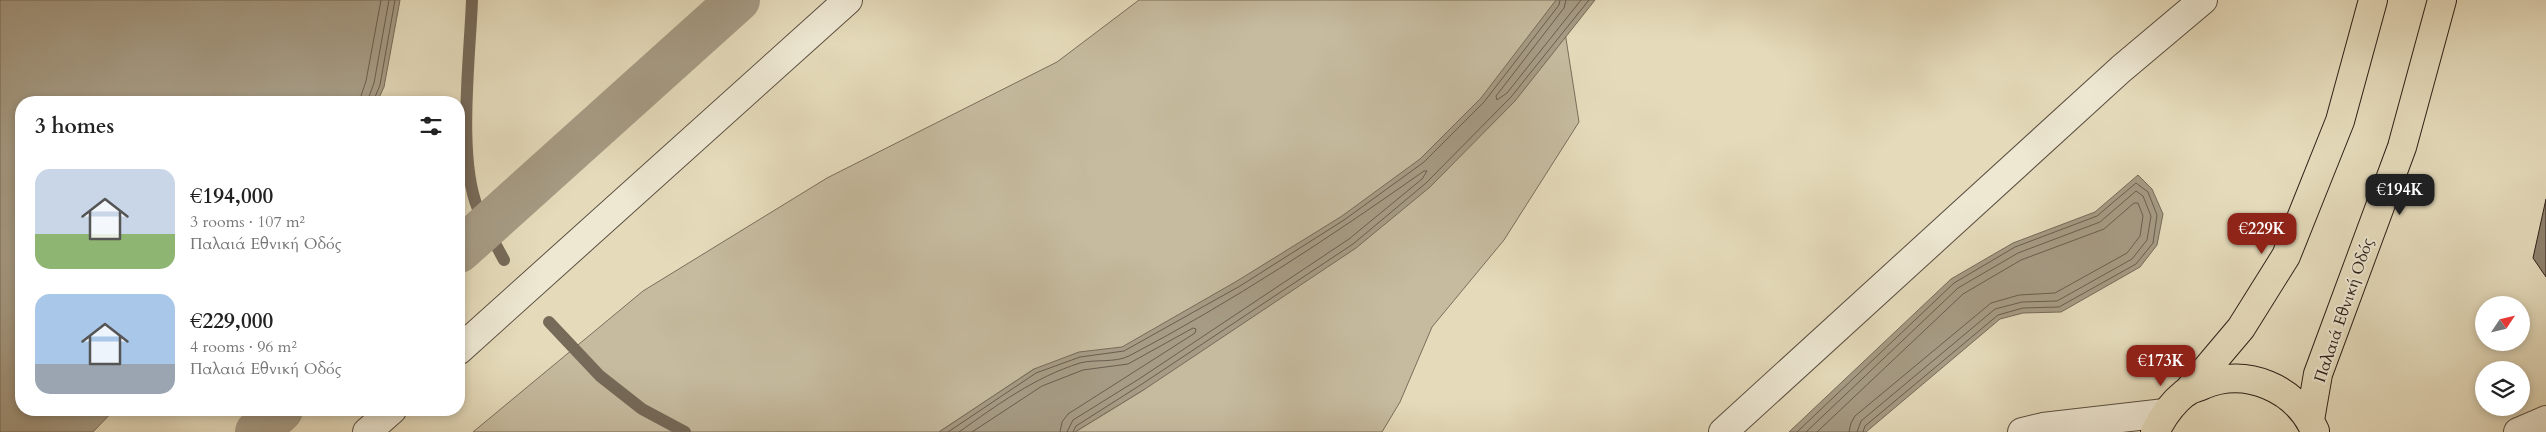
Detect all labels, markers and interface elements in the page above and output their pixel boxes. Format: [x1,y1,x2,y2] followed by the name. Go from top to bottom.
[35,112,114,141] text: 3 homes
[417,112,445,140] icon: filters
[2365,174,2435,216] pin: €194K
[2376,179,2424,201] text: €194K
[190,182,273,211] text: €194,000
[75,189,135,249] icon: home
[190,211,305,233] text: 3 rooms · 107 m²
[2227,212,2297,255] pin: €229K
[2238,218,2286,240] text: €229K
[190,233,342,255] text: Παλαιά Εθνική Οδός
[2309,235,2379,386] street label: Παλαιά Εθνική Οδός
[2475,296,2530,351] north arrow
[2475,296,2530,416] map controls
[190,307,273,336] text: €229,000
[75,314,135,374] icon: home
[190,336,297,358] text: 4 rooms · 96 m²
[2126,344,2196,387] pin: €173K
[2137,350,2185,372] text: €173K
[190,358,342,380] text: Παλαιά Εθνική Οδός
[2475,361,2530,416] button: layers

